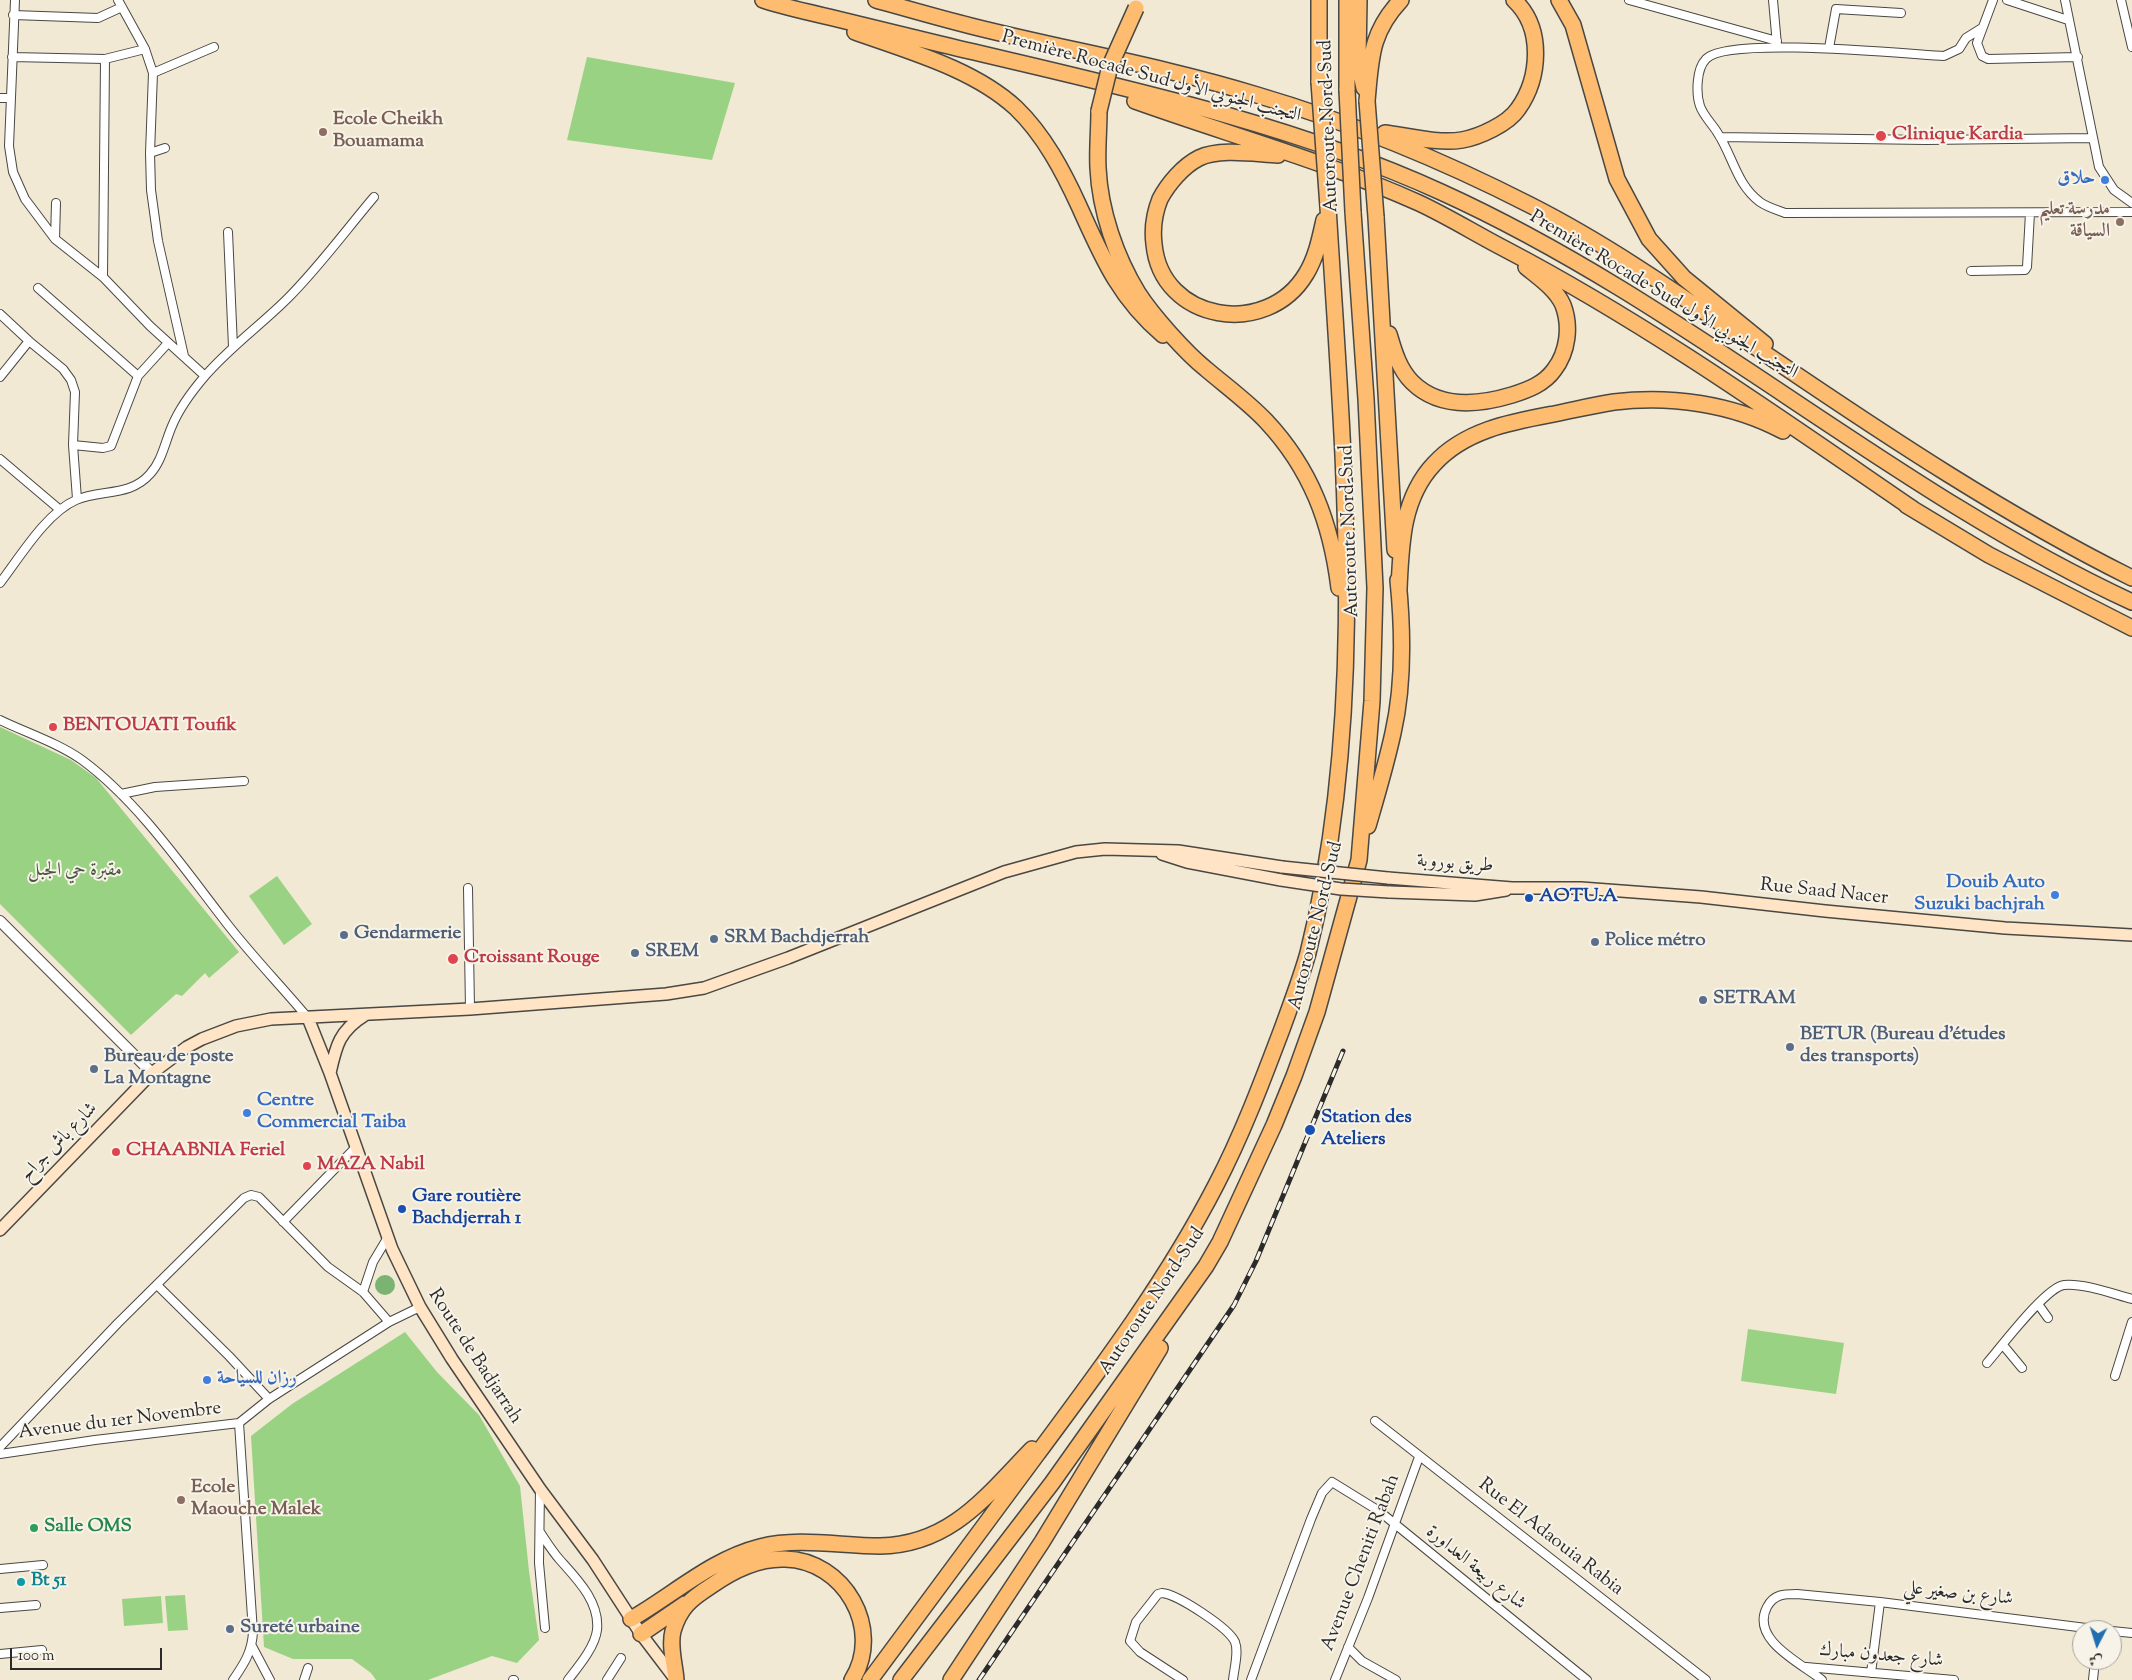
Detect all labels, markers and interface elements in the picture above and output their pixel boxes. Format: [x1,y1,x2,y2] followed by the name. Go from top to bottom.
[999,27,1303,129] street label: Première Rocade Sud التجنب الجنوبي الأول
[1316,39,1344,213] street label: Autoroute Nord-Sud
[333,110,443,154] place label: Ecole Cheikh Bouamama
[1892,125,2023,147] place label: Clinique Kardia
[317,126,329,138] marker: Ecole Cheikh Bouamama
[1874,129,1888,143] marker: Clinique Kardia
[2057,169,2095,191] place label: حلاق
[2099,174,2111,186] marker: حلاق
[2039,200,2110,244] place label: مدرسة تعليم السياقة
[1525,207,1801,385] street label: Première Rocade Sud التجنب الجنوبي الأول
[2114,216,2126,228] marker: مدرسة تعليم السياقة
[1337,444,1365,618] street label: Autoroute Nord-Sud
[63,716,237,738] place label: BENTOUATI Toufik
[47,721,59,733] marker: BENTOUATI Toufik
[1285,839,1349,1013] street label: Autoroute Nord-Sud
[1416,851,1494,879] street label: طريق بوروبة
[28,861,122,883] park label: مقبرة حي الجبل
[1914,873,2045,917] place label: Douib Auto Suzuki bachjrah
[1759,875,1889,911] street label: Rue Saad Nacer
[1539,887,1618,909] place label: AOTU.A
[2049,889,2061,901] marker: Douib Auto Suzuki bachjrah
[1523,892,1535,904] marker: AOTU.A
[354,924,461,946] place label: Gendarmerie
[724,928,869,950] place label: SRM Bachdjerrah
[338,929,350,941] marker: Gendarmerie
[1605,931,1706,953] place label: Police métro
[708,933,720,945] marker: SRM Bachdjerrah
[1589,936,1601,948] marker: Police métro
[645,942,699,964] place label: SREM
[629,947,641,959] marker: SREM
[464,948,600,970] place label: Croissant Rouge
[446,952,460,966] marker: Croissant Rouge
[1713,989,1796,1011] place label: SETRAM
[1697,994,1709,1006] marker: SETRAM
[1800,1025,2006,1069] place label: BETUR (Bureau d'études des transports)
[1784,1041,1796,1053] marker: BETUR (Bureau d'études des transports)
[104,1047,234,1091] place label: Bureau de poste La Montagne
[88,1063,100,1075] marker: Bureau de poste La Montagne
[257,1091,406,1135] place label: Centre Commercial Taiba
[17,1099,103,1187] street label: شارع باش جراح
[241,1107,253,1119] marker: Centre Commercial Taiba
[1321,1108,1412,1152] place label: Station des Ateliers
[1303,1123,1317,1137] marker: Station des Ateliers
[126,1141,285,1163] place label: CHAABNIA Feriel
[110,1146,122,1158] marker: CHAABNIA Feriel
[317,1155,425,1177] place label: MAZA Nabil
[301,1160,313,1172] marker: MAZA Nabil
[412,1187,521,1231] place label: Gare routière Bachdjerrah 1
[396,1203,408,1215] marker: Gare routière Bachdjerrah 1
[1095,1224,1211,1380] street label: Autoroute Nord-Sud
[422,1285,526,1429] street label: Route de Badjarrah
[217,1369,297,1391] place label: رزان للسياحة
[201,1374,213,1386] marker: رزان للسياحة
[17,1398,223,1446] street label: Avenue du 1er Novembre
[1318,1471,1406,1655] street label: Avenue Cheniti Rabah
[1473,1474,1627,1602] street label: Rue El Adaouia Rabia
[191,1478,321,1522] place label: Ecole Maouche Malek
[175,1494,187,1506] marker: Ecole Maouche Malek
[44,1517,132,1539] place label: Salle OMS
[28,1522,40,1534] marker: Salle OMS
[1420,1522,1530,1616] street label: شارع ربيعة العداورة
[31,1571,66,1593] place label: Bt 51
[15,1576,27,1588] marker: Bt 51
[1902,1578,2014,1612] street label: شارع بن صغير علي
[240,1618,360,1640] place label: Sureté urbaine
[2072,1620,2122,1670] north arrow
[224,1623,236,1635] marker: Sureté urbaine
[12,1638,165,1670] scale bar
[1818,1640,1944,1674] street label: شارع جعدون مبارك
[18,1646,54,1667] text: 100 m
[2088,1648,2104,1670] text: ش

